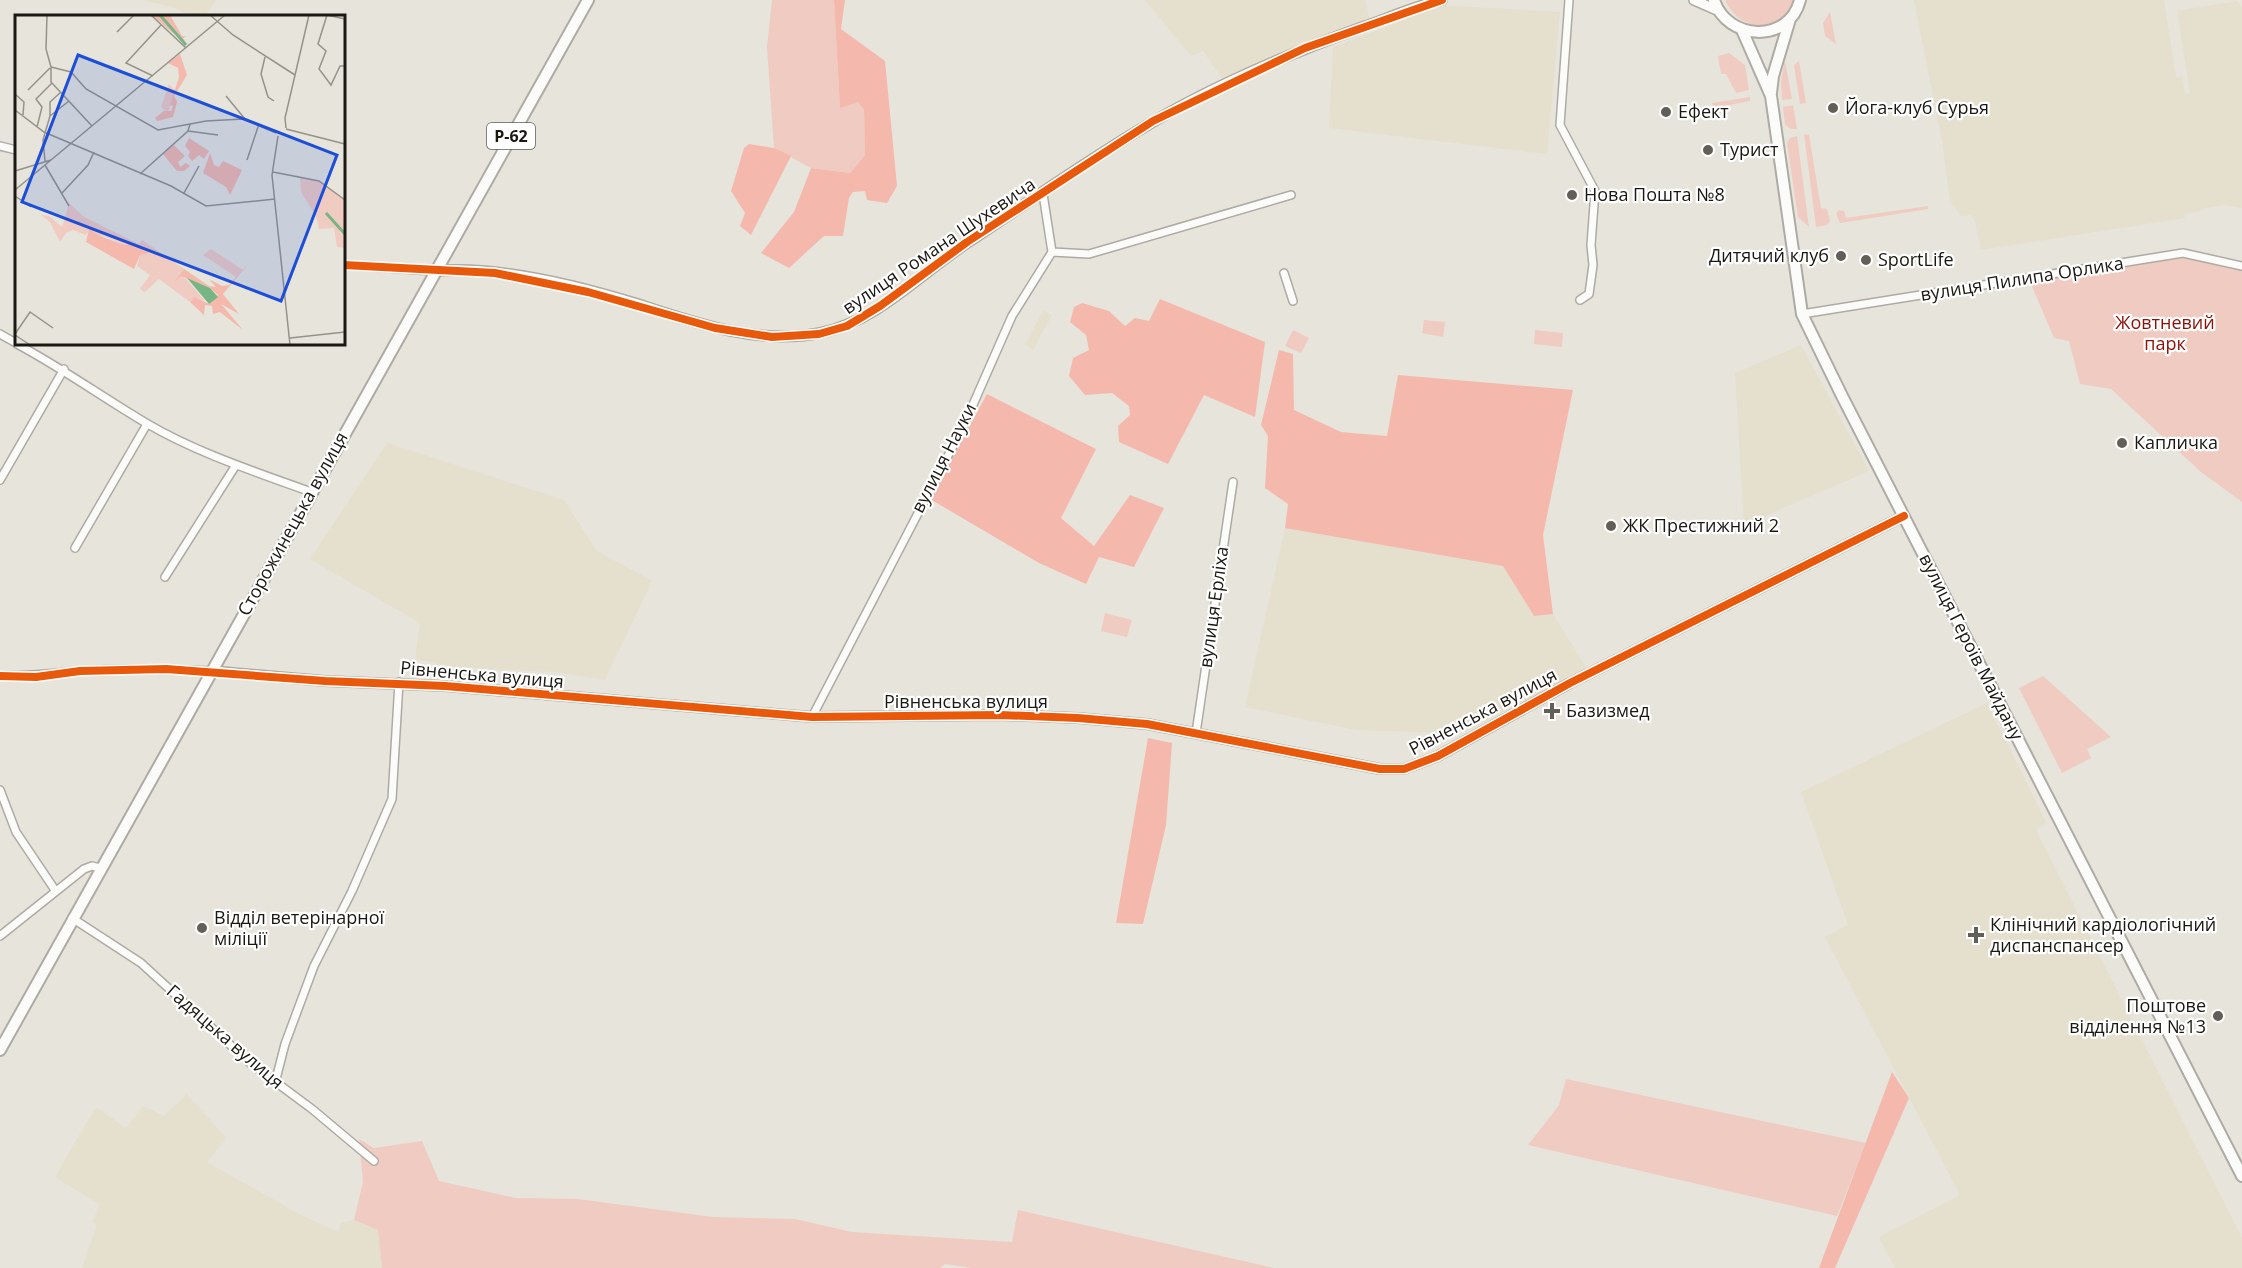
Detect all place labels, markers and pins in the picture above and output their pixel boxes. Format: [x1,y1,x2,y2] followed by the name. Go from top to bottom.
[1845,95,1989,119] place label: Йога-клуб Сурья
[1678,99,1729,123] place label: Ефект
[1826,101,1840,115] marker: Йога-клуб Сурья
[1659,105,1673,119] marker: Ефект
[1720,137,1779,161] place label: Турист
[1701,143,1715,157] marker: Турист
[1584,182,1725,206] place label: Нова Пошта №8
[1565,188,1579,202] marker: Нова Пошта №8
[1709,243,1829,267] place label: Дитячий клуб
[1878,247,1954,271] place label: SportLife
[1834,249,1848,263] marker: Дитячий клуб
[1859,253,1873,267] marker: SportLife
[2134,430,2218,454] place label: Капличка
[2115,436,2129,450] marker: Капличка
[1623,513,1779,537] place label: ЖК Престижний 2
[1604,519,1618,533] marker: ЖК Престижний 2
[1566,698,1650,722] place label: Базизмед
[1543,702,1561,720] marker: Базизмед
[214,905,385,950] place label: Відділ ветерінарної міліції
[1990,912,2216,957] place label: Клінічний кардіологічний диспанспансер
[195,921,209,935] marker: Відділ ветерінарної міліції
[1967,926,1985,944] marker: Клінічний кардіологічний диспанспансер
[2069,993,2206,1038] place label: Поштове відділення №13
[2211,1009,2225,1023] marker: Поштове відділення №13

